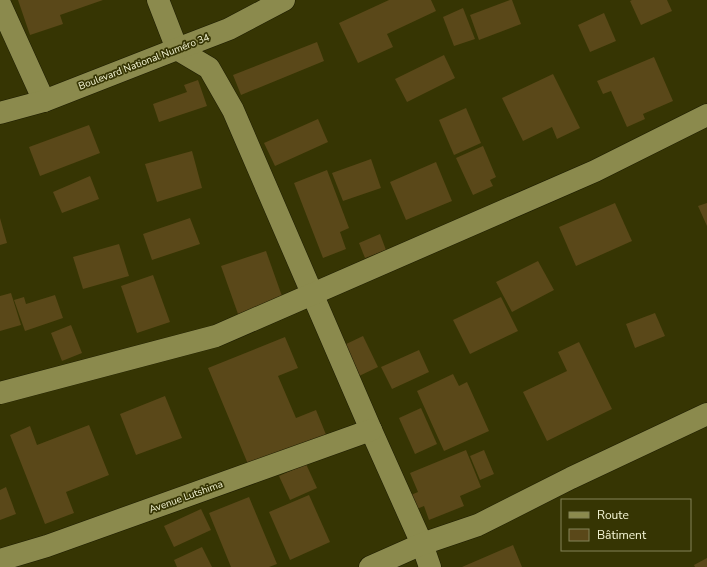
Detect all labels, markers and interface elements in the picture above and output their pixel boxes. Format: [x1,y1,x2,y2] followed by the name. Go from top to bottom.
[76,30,212,94] street label: Boulevard National Numéro 34
[147,477,225,517] street label: Avenue Lutshima
[561,499,691,551] legend
[597,507,629,523] text: Route
[597,527,647,543] text: Bâtiment

